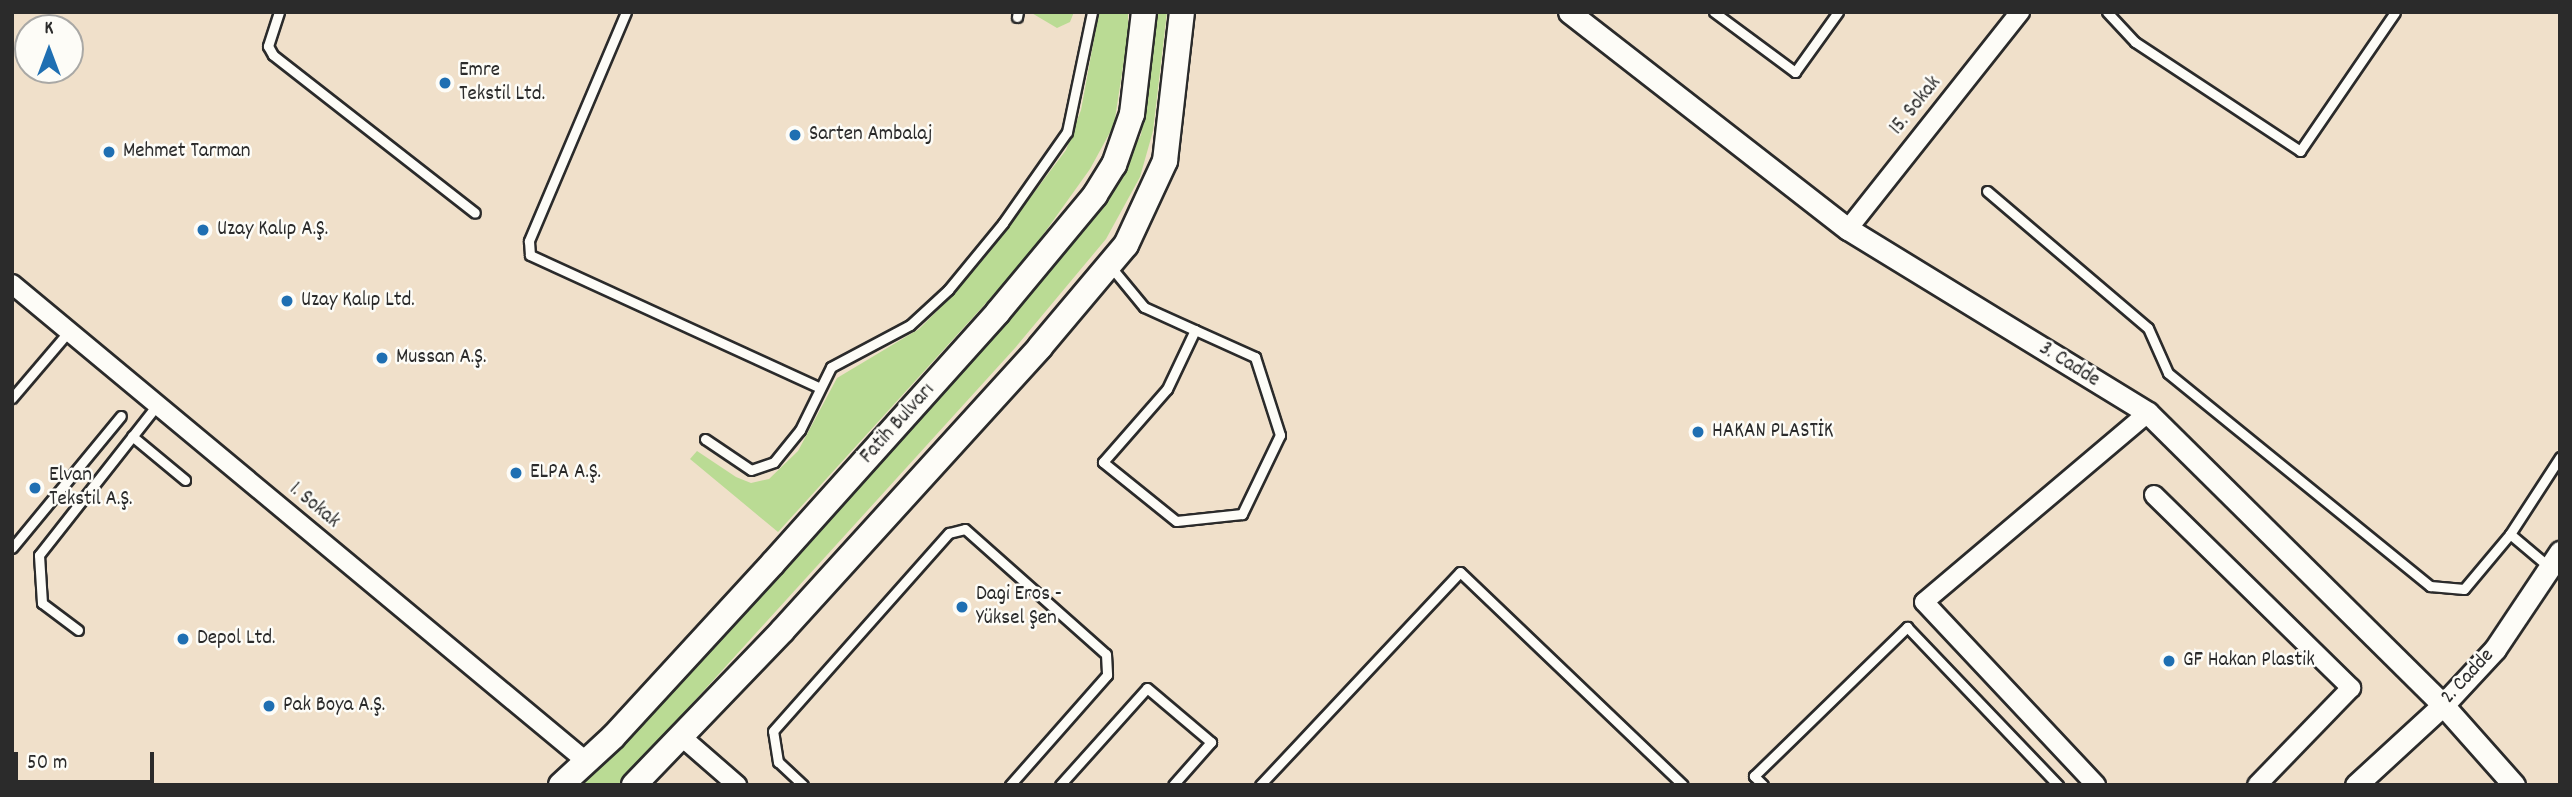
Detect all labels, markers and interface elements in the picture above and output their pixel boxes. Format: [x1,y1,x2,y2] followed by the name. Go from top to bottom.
[14,14,84,84] north arrow
[45,16,53,43] text: K
[459,58,545,108] place label: Emre Tekstil Ltd.
[1885,72,1947,140] street label: 15. Sokak
[437,75,453,91] marker: Emre Tekstil Ltd.
[809,122,933,148] place label: Sarten Ambalaj
[787,127,803,143] marker: Sarten Ambalaj
[123,139,250,165] place label: Mehmet Tarman
[101,144,117,160] marker: Mehmet Tarman
[217,217,328,243] place label: Uzay Kalıp A.Ş.
[195,222,211,238] marker: Uzay Kalıp A.Ş.
[301,288,415,314] place label: Uzay Kalıp Ltd.
[279,293,295,309] marker: Uzay Kalıp Ltd.
[2034,337,2104,393] street label: 3. Cadde
[396,345,486,371] place label: Mussan A.Ş.
[374,350,390,366] marker: Mussan A.Ş.
[855,379,941,469] street label: Fatih Bulvarı
[1712,419,1833,445] place label: HAKAN PLASTİK
[1690,424,1706,440] marker: HAKAN PLASTİK
[530,460,601,486] place label: ELPA A.Ş.
[49,463,133,513] place label: Elvan Tekstil A.Ş.
[508,465,524,481] marker: ELPA A.Ş.
[283,478,345,534] street label: 1. Sokak
[27,480,43,496] marker: Elvan Tekstil A.Ş.
[976,582,1062,632] place label: Dagi Eros - Yüksel Şen
[954,599,970,615] marker: Dagi Eros - Yüksel Şen
[197,626,276,652] place label: Depol Ltd.
[175,631,191,647] marker: Depol Ltd.
[2436,644,2500,710] street label: 2. Cadde
[2183,648,2315,674] place label: GF Hakan Plastik
[2161,653,2177,669] marker: GF Hakan Plastik
[283,693,385,719] place label: Pak Boya A.Ş.
[261,698,277,714] marker: Pak Boya A.Ş.
[18,738,158,782] scale bar
[27,749,67,779] text: 50 m

